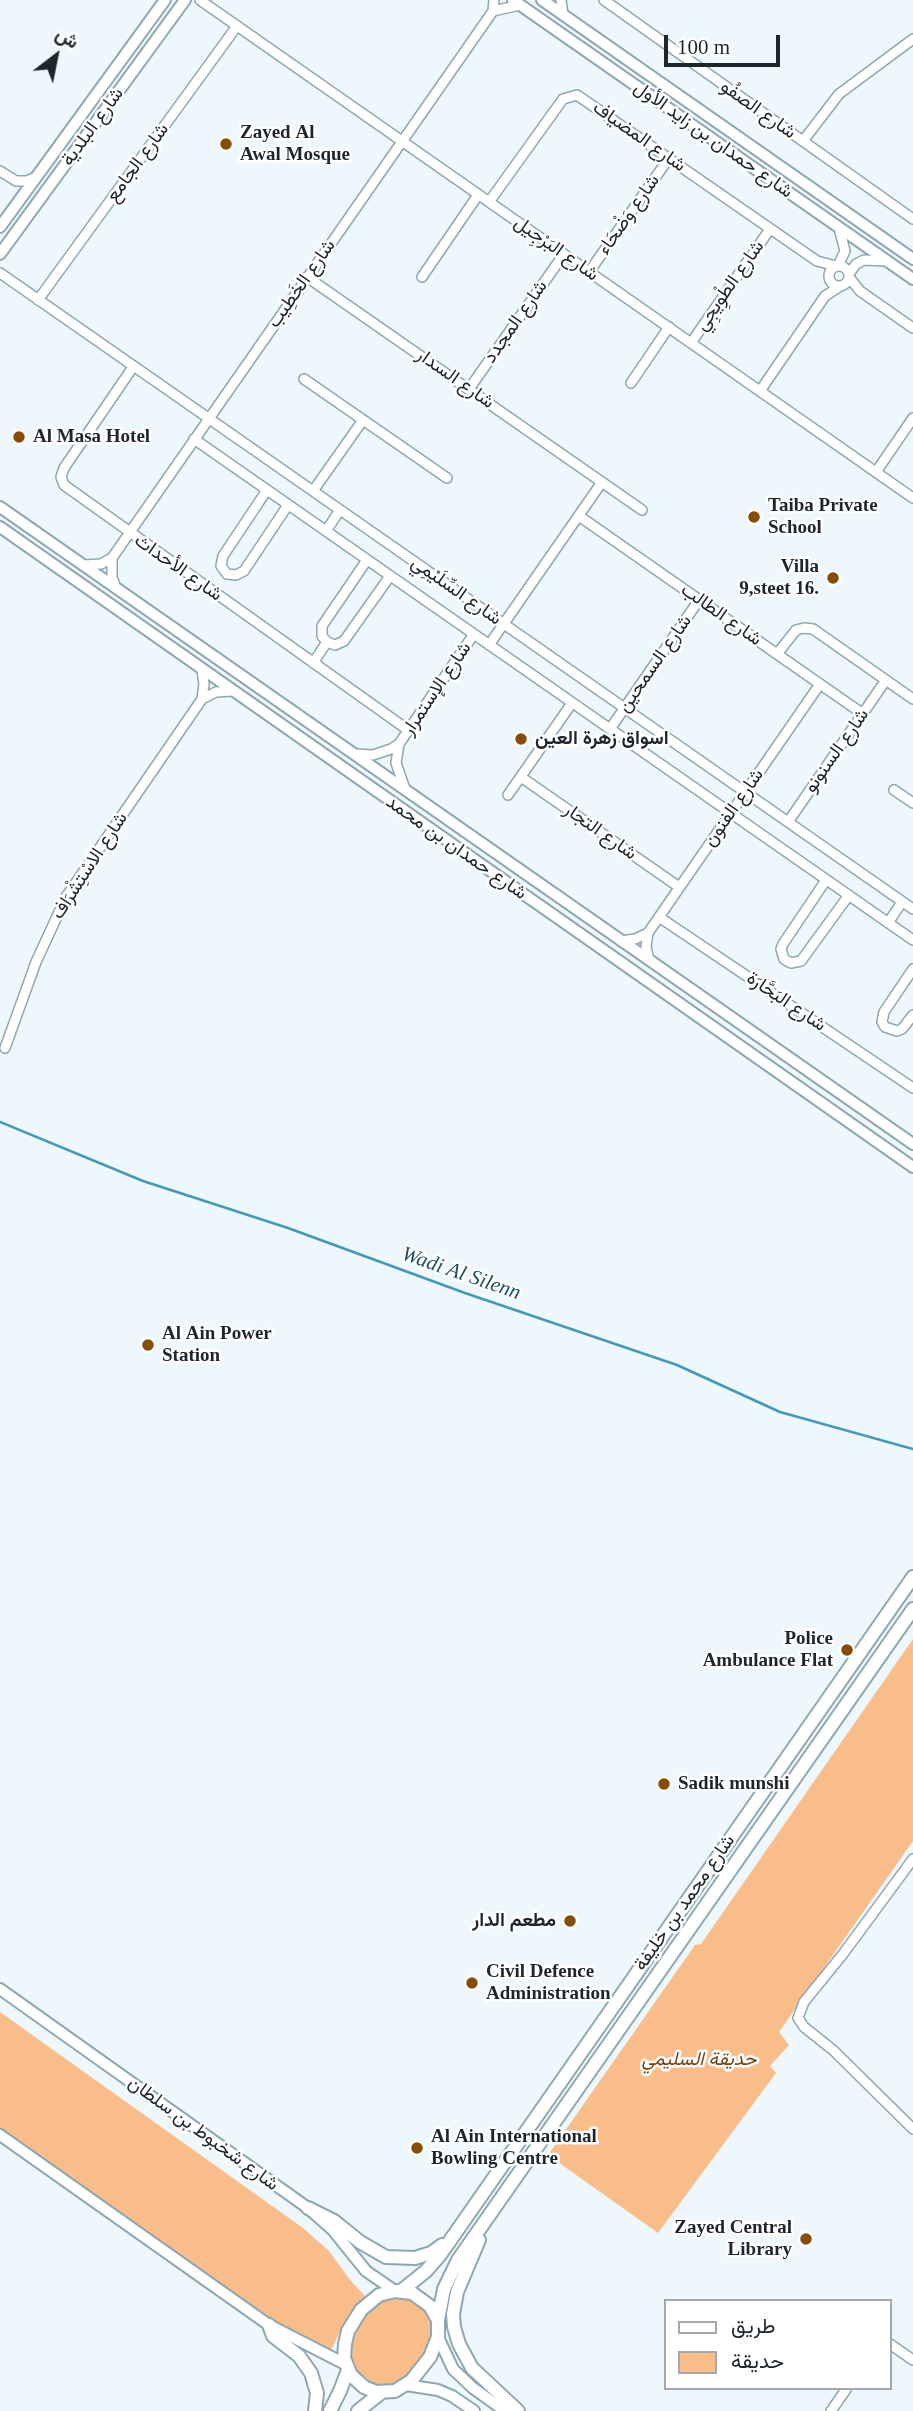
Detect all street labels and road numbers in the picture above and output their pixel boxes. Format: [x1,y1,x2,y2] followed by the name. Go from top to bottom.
[629,76,797,204] street label: شارع حمدان بن زايد الأول
[716,76,800,144] street label: شارع الصفُو
[57,83,129,171] street label: شارع البلدية
[588,97,690,177] street label: شارع المضياف
[102,119,174,207] street label: شارع الجامع
[593,170,665,260] street label: شارع وَضْحَاء
[509,211,603,287] street label: شارع البَرْجِيل
[263,235,341,333] street label: شارع الخَطِيب
[690,236,770,336] street label: شارع الطْوِيجِي
[479,276,553,368] street label: شارع المجدد
[412,344,498,414] street label: شارع السدار
[130,529,226,607] street label: شارع الأحداث
[406,551,506,631] street label: شارع السِّلَيْمِي
[676,579,766,651] street label: شارع الطالب
[613,611,697,717] street label: شارع السمحين
[397,638,477,740] street label: شارع الإستمرار
[800,704,874,798] street label: شارع السنونو
[699,765,769,851] street label: شارع الفنون
[381,791,531,905] street label: شارع حمدان بن محمد
[559,799,641,865] street label: شارع التجار
[47,808,133,924] street label: شارع الاسْتِشْرَاف
[742,967,830,1037] street label: شارع البَحَّارَة
[630,1831,740,1975] street label: شارع محمد بن خليفة
[123,2072,283,2196] street label: شارع شخبوط بن سلطان

